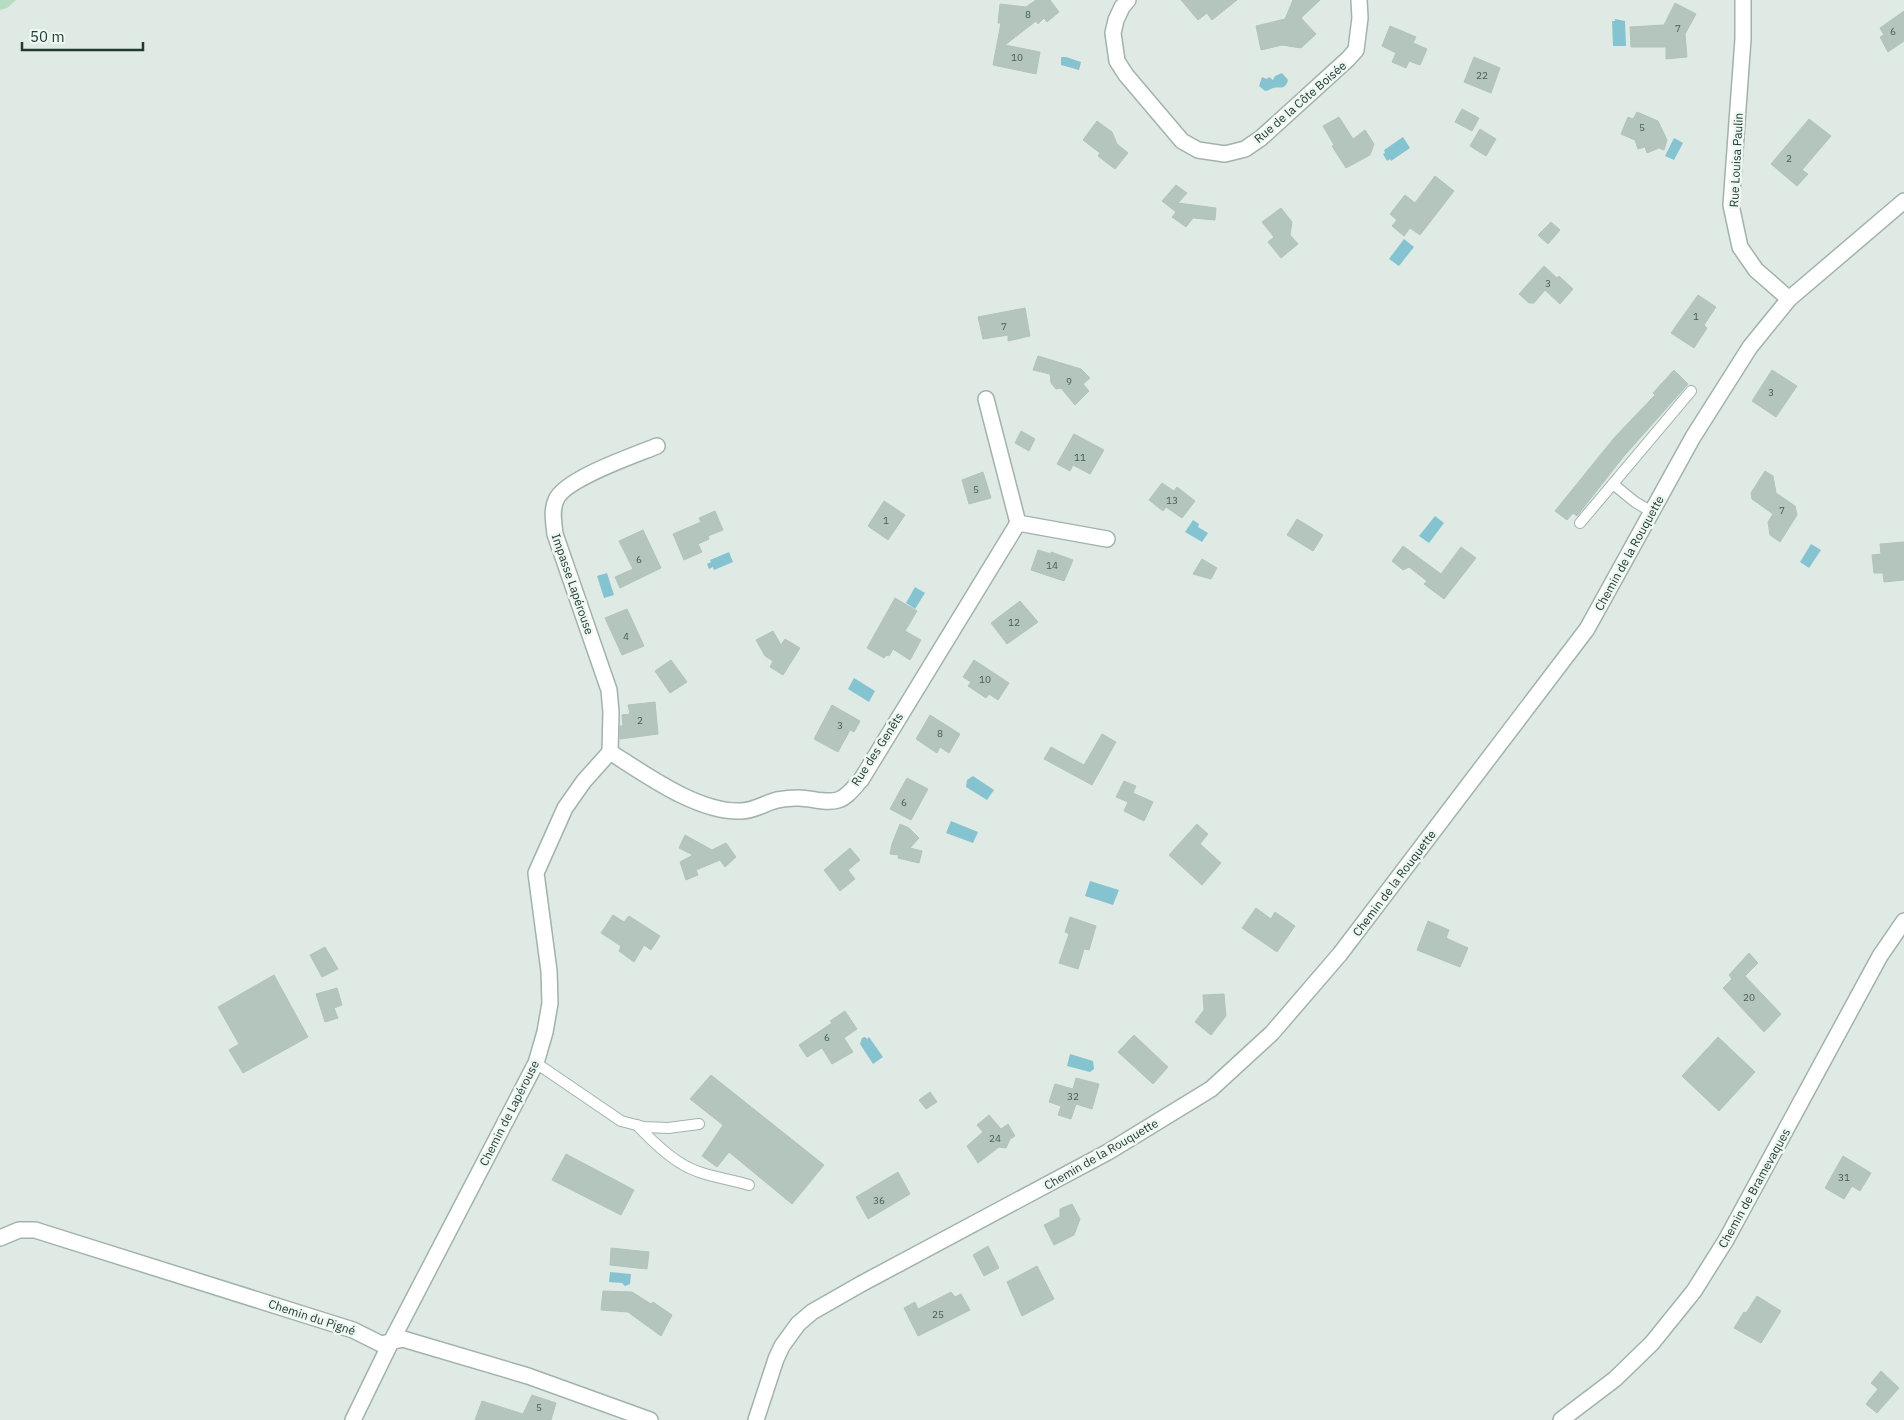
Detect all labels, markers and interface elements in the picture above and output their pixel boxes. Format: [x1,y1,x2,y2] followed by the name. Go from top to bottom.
[1025,8,1031,21] house number: 8
[22,20,144,52] scale bar
[1675,22,1681,35] house number: 7
[1890,25,1896,38] house number: 6
[30,27,65,46] text: 50 m
[1011,51,1023,64] house number: 10
[1251,58,1349,146] street label: Rue de la Côte Boisée
[1476,69,1488,82] house number: 22
[1726,112,1746,208] street label: Rue Louisa Paulin
[1639,121,1645,134] house number: 5
[1786,152,1792,165] house number: 2
[1545,277,1551,290] house number: 3
[1693,310,1699,323] house number: 1
[1001,320,1007,333] house number: 7
[1066,375,1072,388] house number: 9
[1768,386,1774,399] house number: 3
[1074,451,1086,464] house number: 11
[973,483,979,496] house number: 5
[1591,493,1667,613] street label: Chemin de la Rouquette
[1166,494,1178,507] house number: 13
[1779,504,1785,517] house number: 7
[883,514,889,527] house number: 1
[549,531,597,637] street label: Impasse Lapérouse
[636,553,642,566] house number: 6
[1046,559,1058,572] house number: 14
[1008,616,1020,629] house number: 12
[623,630,629,643] house number: 4
[979,673,991,686] house number: 10
[848,709,906,789] street label: Rue des Genêts
[637,714,643,727] house number: 2
[837,719,843,732] house number: 3
[937,727,943,740] house number: 8
[901,796,907,809] house number: 6
[1349,827,1439,939] street label: Chemin de la Rouquette
[1743,991,1755,1004] house number: 20
[824,1031,830,1044] house number: 6
[476,1057,542,1168] street label: Chemin de Lapérouse
[1067,1090,1079,1103] house number: 32
[1041,1115,1161,1193] street label: Chemin de la Rouquette
[1715,1125,1793,1250] street label: Chemin de Bramevaques
[989,1132,1001,1145] house number: 24
[1838,1171,1850,1184] house number: 31
[873,1194,885,1207] house number: 36
[267,1296,358,1338] street label: Chemin du Pigné
[932,1308,944,1321] house number: 25
[536,1401,542,1414] house number: 5

